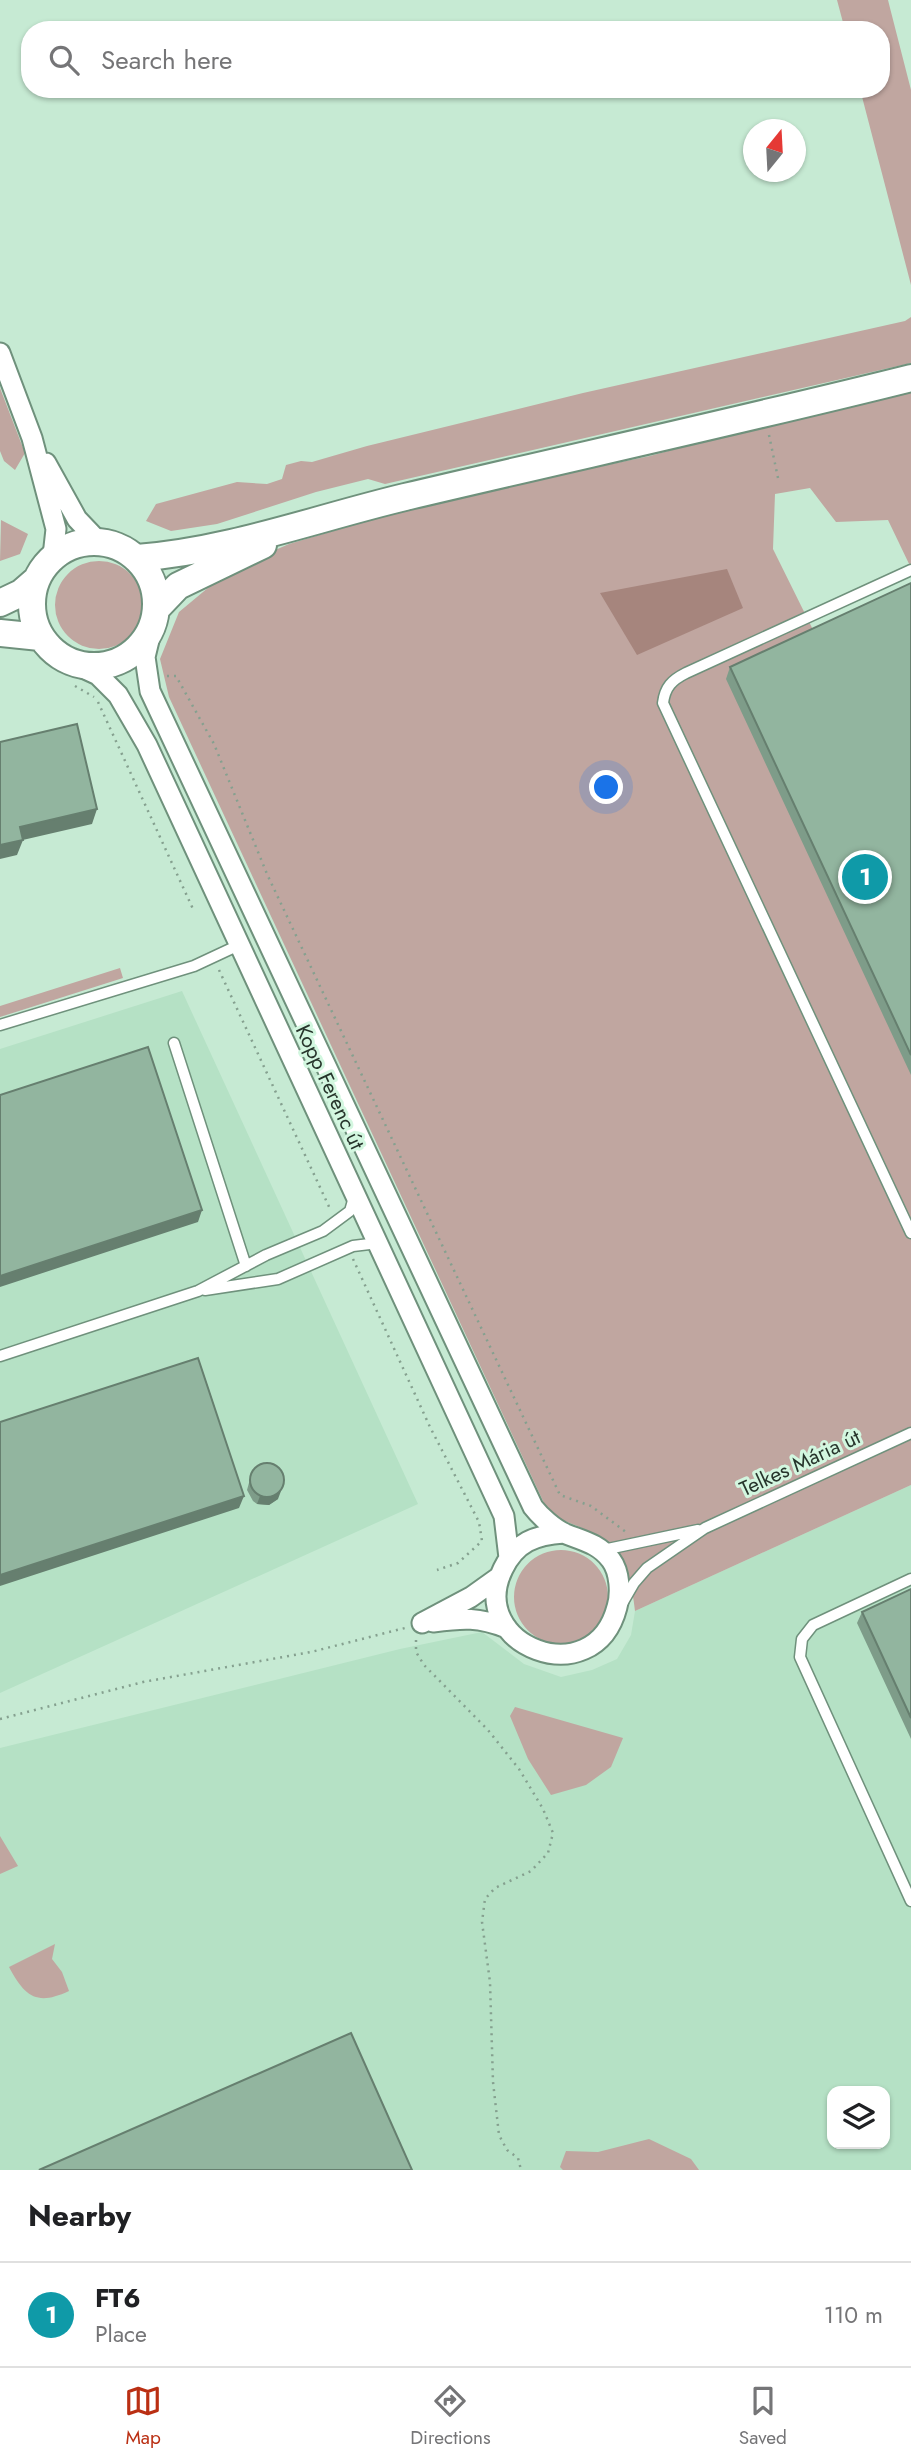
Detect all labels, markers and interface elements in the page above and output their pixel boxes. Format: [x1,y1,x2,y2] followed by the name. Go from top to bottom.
[21,21,890,98] search box
[45,41,83,79] icon: search
[101,41,233,79] text: Search here
[743,119,806,182] north arrow
[589,770,623,804] your location
[842,851,888,903] pin: 1
[288,1020,372,1154] street label: Kopp Ferenc út
[735,1422,865,1504] street label: Telkes Mária út
[827,2086,890,2149] map controls
[827,2086,890,2149] button: layers
[28,2194,131,2237] text: Nearby
[95,2279,141,2317] text: FT6
[45,2298,57,2332] text: 1
[824,2298,883,2332] text: 110 m
[95,2317,147,2351] text: Place
[124,2382,162,2451] tab: Map
[410,2382,491,2451] tab: Directions
[739,2382,787,2451] tab: Saved

